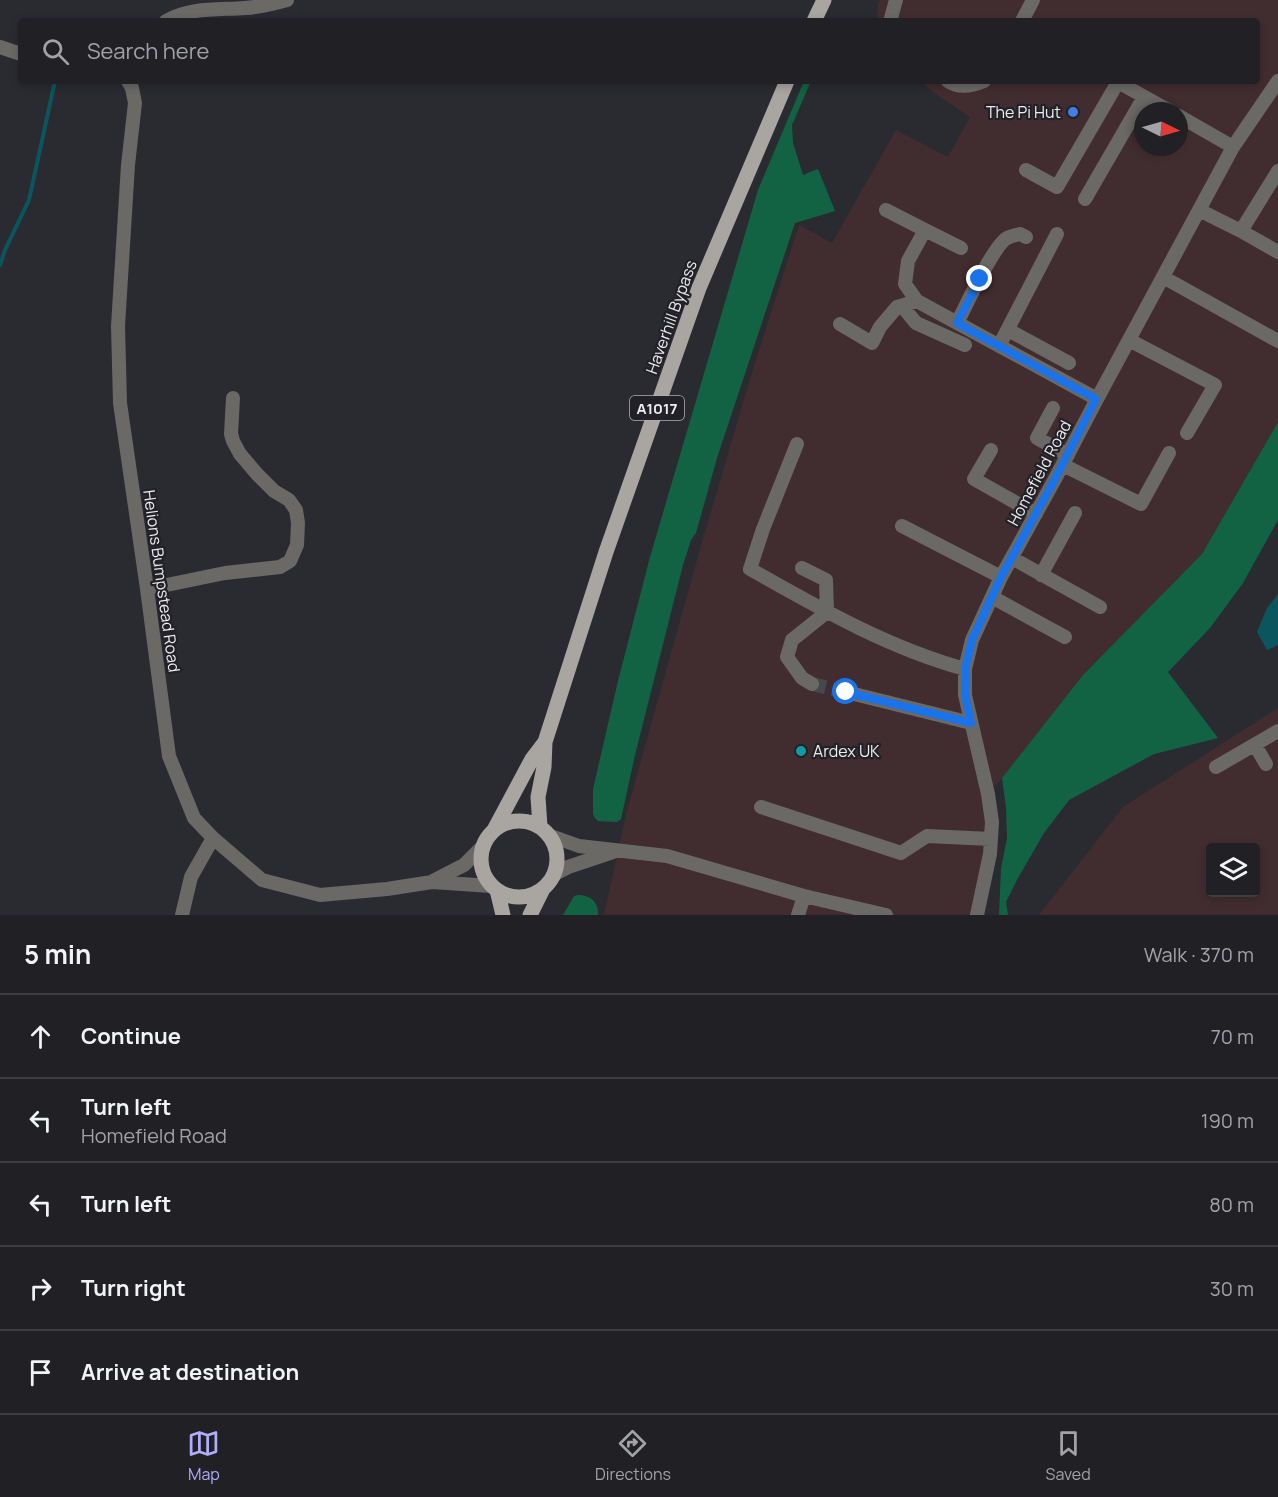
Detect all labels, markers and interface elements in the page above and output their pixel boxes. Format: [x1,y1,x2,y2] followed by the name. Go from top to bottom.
[18,18,1260,84] search box
[39,35,72,68] icon: search
[87,36,209,66] text: Search here
[986,101,1061,123] place label: The Pi Hut
[1134,102,1188,156] north arrow
[1066,105,1080,119] marker: The Pi Hut
[640,257,702,377] street label: Haverhill Bypass
[966,265,992,291] route end
[630,396,684,420] road number: A1017
[1002,416,1076,530] street label: Homefield Road
[138,488,186,674] street label: Helions Bumpstead Road
[832,678,858,704] route start
[813,740,880,762] place label: Ardex UK
[794,744,808,758] marker: Ardex UK
[1206,843,1260,897] map controls
[1206,843,1260,897] button: layers
[24,936,91,972] text: 5 min
[1144,941,1254,968] text: Walk · 370 m
[24,1020,57,1053] icon: ahead
[81,1021,181,1051] text: Continue
[1211,1023,1254,1050] text: 70 m
[81,1092,171,1122] text: Turn left
[24,1104,57,1137] icon: left
[1201,1107,1254,1134] text: 190 m
[81,1122,227,1149] text: Homefield Road
[24,1188,57,1221] icon: left
[81,1189,171,1219] text: Turn left
[1209,1191,1254,1218] text: 80 m
[24,1272,57,1305] icon: right
[81,1273,186,1303] text: Turn right
[1210,1275,1254,1302] text: 30 m
[24,1356,57,1389] icon: arrive
[81,1357,299,1387] text: Arrive at destination
[187,1427,220,1485] tab: Map
[595,1427,671,1485] tab: Directions
[1046,1427,1091,1485] tab: Saved

